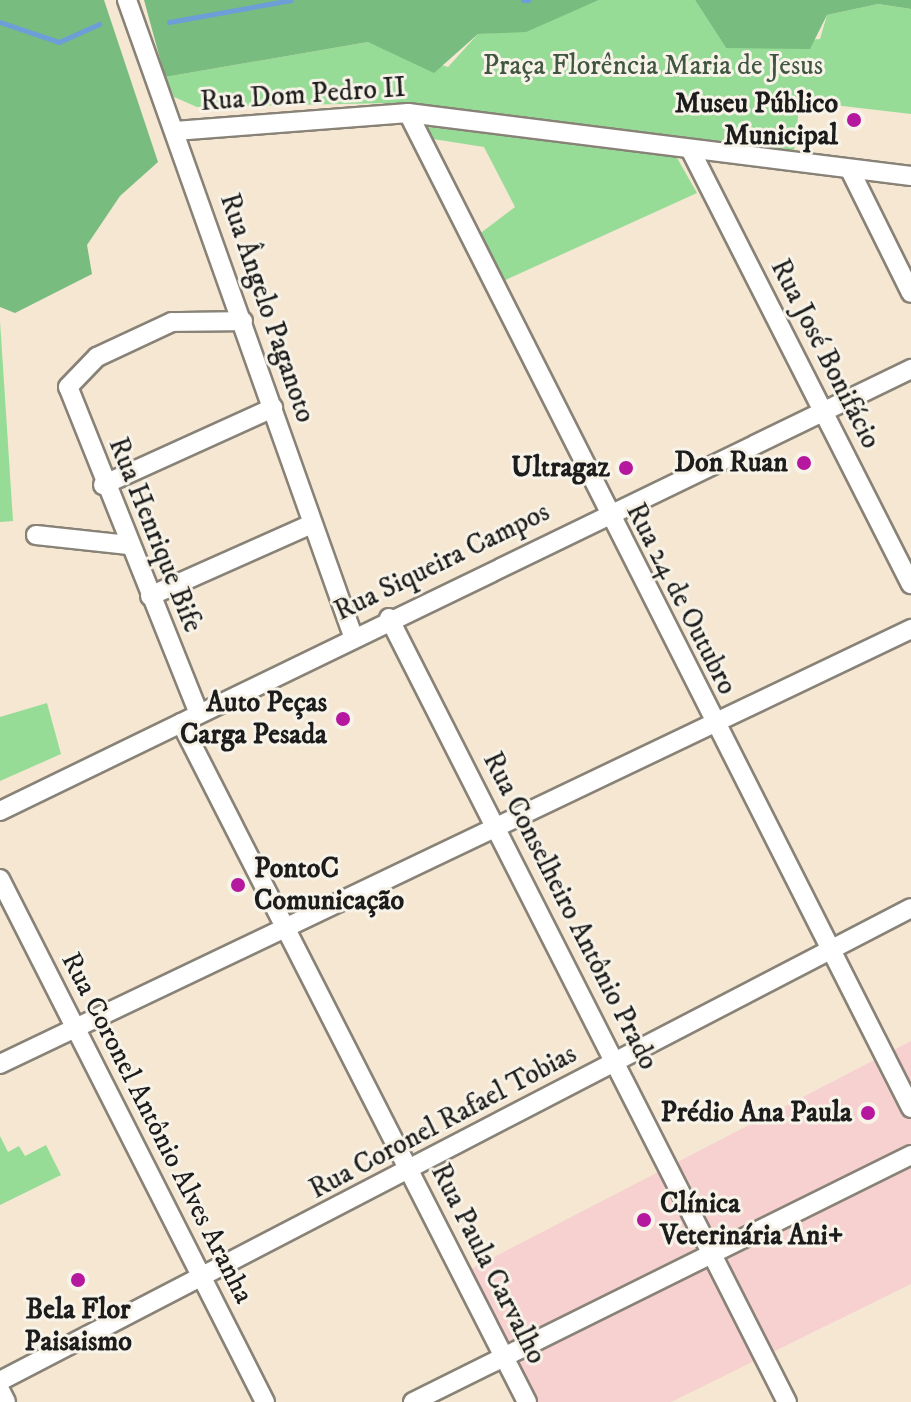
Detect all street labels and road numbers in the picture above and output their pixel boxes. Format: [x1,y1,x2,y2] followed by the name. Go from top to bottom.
[199,71,407,119] street label: Rua Dom Pedro II
[212,189,322,427] street label: Rua Ângelo Paganoto
[763,254,887,454] street label: Rua José Bonifácio
[101,433,209,637] street label: Rua Henrique Bife
[329,495,555,629] street label: Rua Siqueira Campos
[618,498,744,700] street label: Rua 24 de Outubro
[475,746,665,1076] street label: Rua Conselheiro Antônio Prado
[54,947,260,1309] street label: Rua Coronel Antônio Alves Aranha
[304,1037,582,1207] street label: Rua Coronel Rafael Tobias
[423,1158,553,1370] street label: Rua Paula Carvalho

